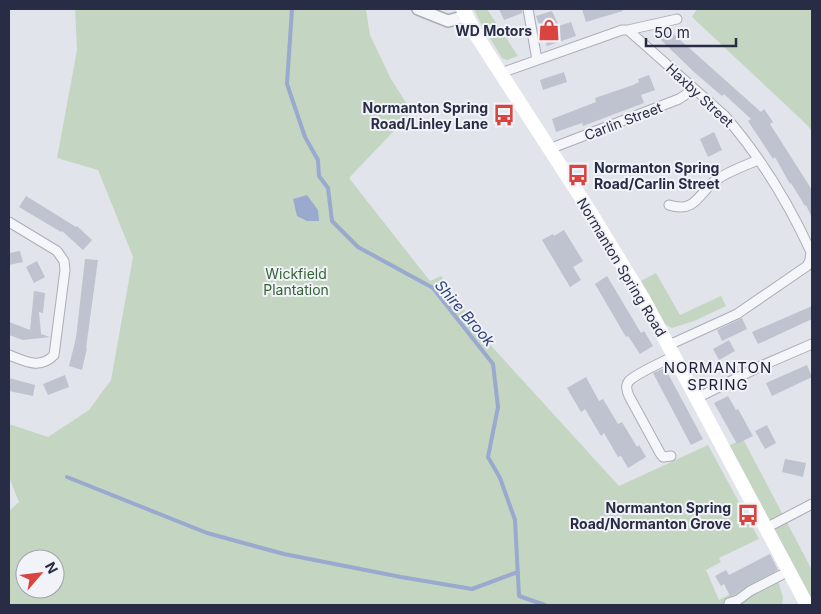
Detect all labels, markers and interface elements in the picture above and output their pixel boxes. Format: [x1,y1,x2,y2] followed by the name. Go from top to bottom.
[646,15,736,47] scale bar
[536,17,562,43] shop icon: WD Motors
[455,22,532,39] place label: WD Motors
[654,23,690,42] text: 50 m
[663,60,737,131] street label: Haxby Street
[582,98,665,144] street label: Carlin Street
[363,99,488,132] place label: Normanton Spring Road/Linley Lane
[491,102,517,128] bus stop icon: Normanton Spring Road/Linley Lane
[594,159,720,192] place label: Normanton Spring Road/Carlin Street
[565,162,591,188] bus stop icon: Normanton Spring Road/Carlin Street
[574,195,670,339] street label: Normanton Spring Road
[263,265,329,298] park label: Wickfield Plantation
[431,276,500,351] water label: Shire Brook
[664,358,772,394] district label: NORMANTON SPRING
[570,499,731,532] place label: Normanton Spring Road/Normanton Grove
[735,502,761,528] bus stop icon: Normanton Spring Road/Normanton Grove
[15,549,65,599] north arrow
[42,559,62,576] text: N

